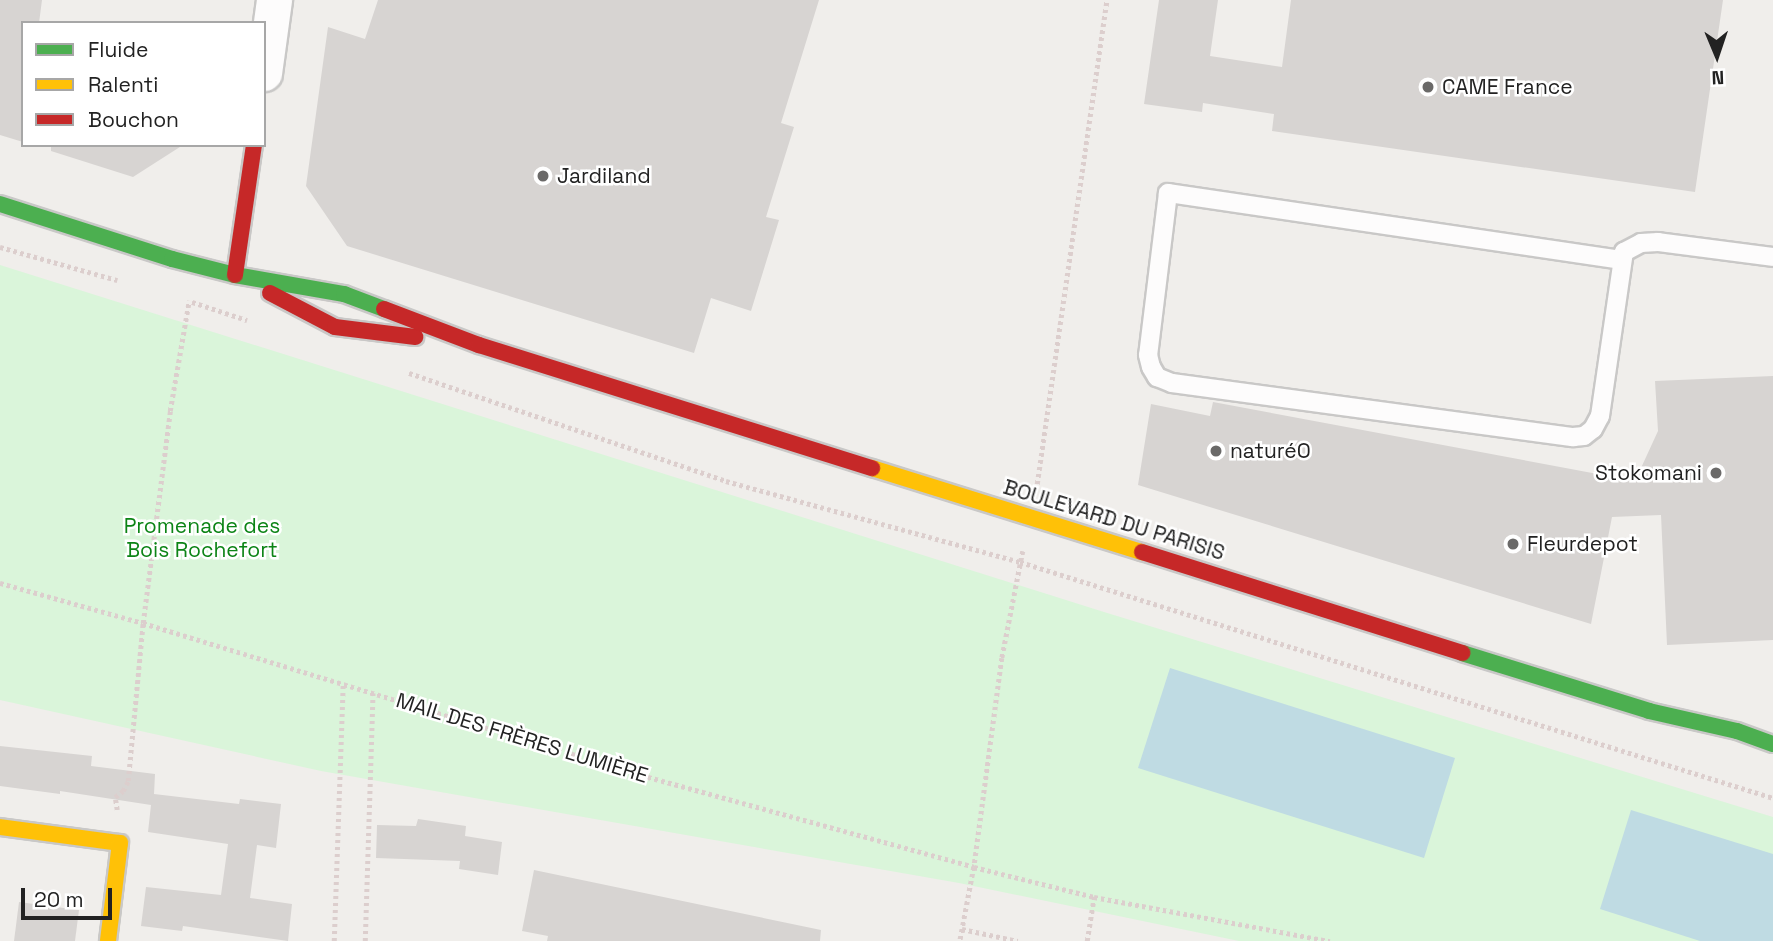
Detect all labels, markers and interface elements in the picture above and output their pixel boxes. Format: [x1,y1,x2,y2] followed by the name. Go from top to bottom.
[21,21,266,147] legend
[1682,21,1752,91] north arrow
[88,36,148,63] text: Fluide
[1711,65,1725,90] text: N
[88,71,158,98] text: Ralenti
[1442,74,1573,100] place label: CAME France
[1420,79,1436,95] marker: CAME France
[88,106,179,133] text: Bouchon
[557,163,651,189] place label: Jardiland
[535,168,551,184] marker: Jardiland
[1230,438,1311,464] place label: naturéO
[1208,443,1224,459] marker: naturéO
[1595,460,1702,486] place label: Stokomani
[1708,465,1724,481] marker: Stokomani
[1000,474,1228,566] street label: BOULEVARD DU PARISIS
[124,513,280,563] park label: Promenade des Bois Rochefort
[1527,531,1638,557] place label: Fleurdepot
[1505,536,1521,552] marker: Fleurdepot
[393,688,651,788] street label: MAIL DES FRÈRES LUMIÈRE
[24,874,116,918] scale bar
[34,886,84,913] text: 20 m

